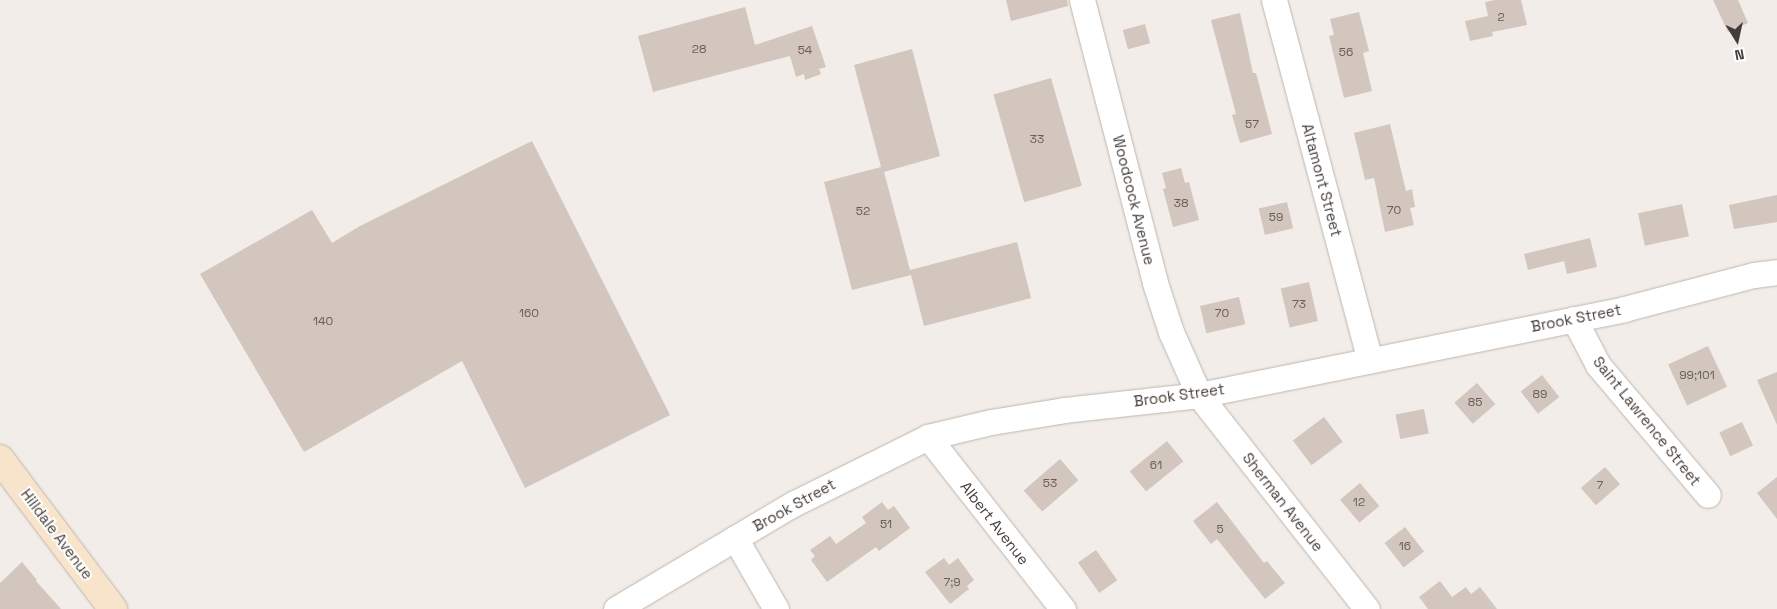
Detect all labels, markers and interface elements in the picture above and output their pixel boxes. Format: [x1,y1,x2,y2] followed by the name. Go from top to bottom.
[1497,11,1505,25] house number: 2
[1712,15,1762,65] north arrow
[692,43,706,57] house number: 28
[798,44,812,58] house number: 54
[1733,45,1746,64] text: N
[1339,46,1353,60] house number: 56
[1245,118,1259,132] house number: 57
[1298,121,1346,239] street label: Altamont Street
[1030,133,1044,147] house number: 33
[1109,133,1159,267] street label: Woodcock Avenue
[1174,197,1188,211] house number: 38
[1387,204,1401,218] house number: 70
[856,205,870,219] house number: 52
[1269,211,1283,225] house number: 59
[1292,298,1306,312] house number: 73
[1529,300,1623,336] street label: Brook Street
[519,307,539,321] house number: 160
[1215,307,1229,321] house number: 70
[313,315,333,329] house number: 140
[1589,353,1705,489] street label: Saint Lawrence Street
[1679,369,1715,383] house number: 99;101
[1132,380,1226,410] street label: Brook Street
[1533,388,1547,402] house number: 89
[1468,396,1482,410] house number: 85
[1239,449,1327,555] street label: Sherman Avenue
[1150,459,1162,473] house number: 61
[750,475,838,535] street label: Brook Street
[1043,477,1057,491] house number: 53
[957,478,1033,568] street label: Albert Avenue
[1597,479,1603,493] house number: 7
[17,485,97,583] street label: Hilldale Avenue
[1353,496,1365,510] house number: 12
[880,518,892,532] house number: 51
[1216,523,1224,537] house number: 5
[1399,540,1411,554] house number: 16
[943,576,961,590] house number: 7;9

